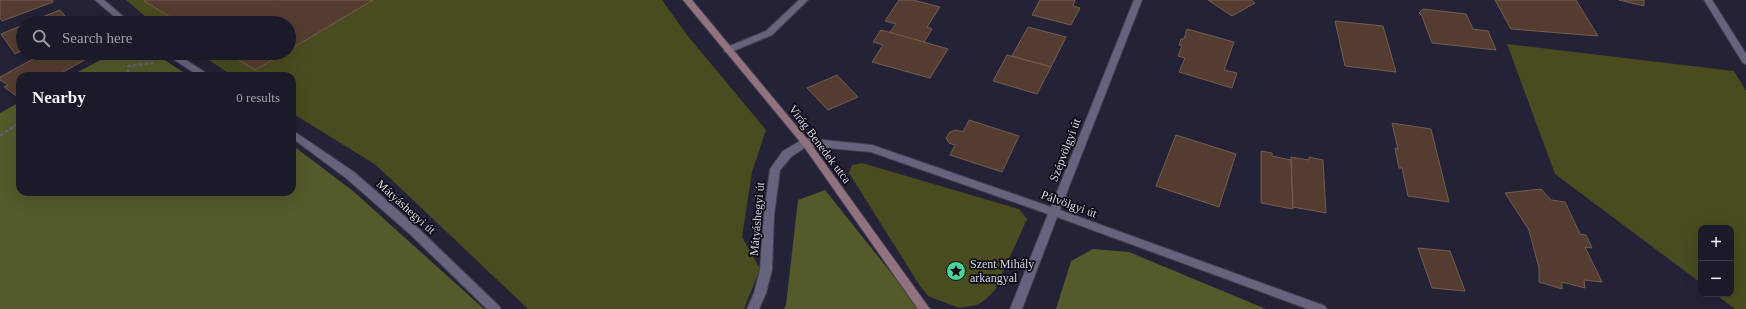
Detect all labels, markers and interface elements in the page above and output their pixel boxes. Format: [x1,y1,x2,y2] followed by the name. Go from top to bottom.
[16,16,296,60] search box
[30,27,52,49] icon: search
[62,30,132,46] text: Search here
[32,88,86,107] text: Nearby
[236,90,280,105] text: 0 results
[786,102,854,187] street label: Virág Benedek utca
[1047,116,1084,183] street label: Szépvölgyi út
[374,177,439,238] street label: Mátyáshegyi út
[747,181,767,257] street label: Mátyáshegyi út
[1039,187,1099,221] street label: Pálvölgyi út
[1698,225,1734,297] map controls
[1698,225,1734,261] button: +
[970,257,1034,285] place label: Szent Mihály arkangyal
[945,260,967,282] place icon: Szent Mihály arkangyal
[1698,261,1734,297] button: −

